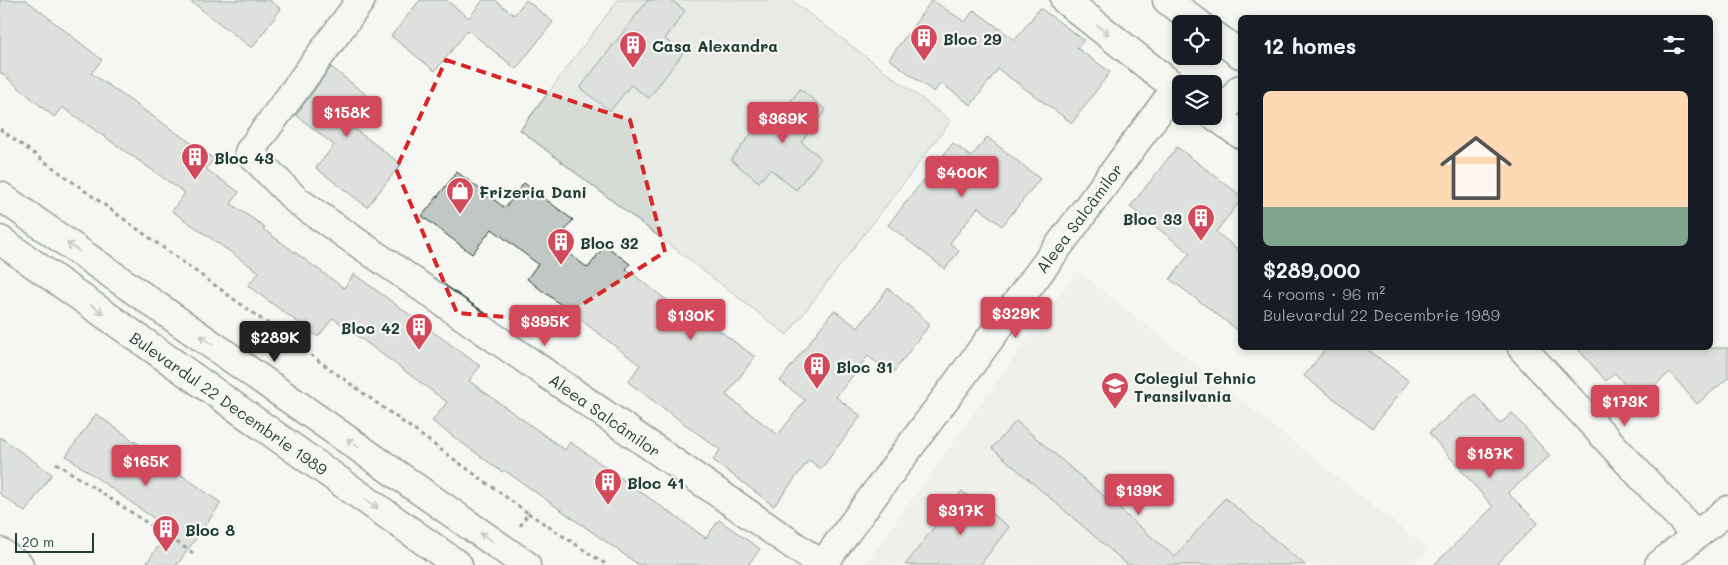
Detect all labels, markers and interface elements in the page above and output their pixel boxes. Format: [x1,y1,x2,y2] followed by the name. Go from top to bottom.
[1172,15,1222,125] map controls
[1172,15,1222,65] button: locate
[909,23,939,62] building icon: Bloc 29
[1097,25,1110,36] one-way arrow
[943,28,1002,49] place label: Bloc 29
[618,30,648,69] building icon: Casa Alexandra
[1660,31,1688,59] icon: filters
[1263,32,1356,59] text: 12 homes
[652,35,778,56] place label: Casa Alexandra
[1172,75,1222,125] button: layers
[312,96,382,138] pin: $158K
[324,101,370,122] text: $158K
[748,102,818,144] pin: $369K
[758,107,808,128] text: $369K
[1431,123,1521,213] icon: home
[180,142,210,181] building icon: Bloc 43
[214,147,274,168] place label: Bloc 43
[927,156,997,198] pin: $400K
[1031,159,1127,277] street label: Aleea Salcâmilor
[936,161,988,182] text: $400K
[445,176,475,215] shop icon: Frizeria Dani
[479,181,587,202] place label: Frizeria Dani
[1186,203,1216,242] building icon: Bloc 33
[1123,208,1182,229] place label: Bloc 33
[546,227,576,266] building icon: Bloc 32
[580,232,639,253] place label: Bloc 32
[66,242,80,252] one-way arrow
[1263,256,1360,283] text: $289,000
[1263,283,1385,304] text: 4 rooms · 96 m²
[981,296,1051,339] pin: $329K
[656,298,726,341] pin: $130K
[992,302,1040,323] text: $329K
[90,304,104,314] one-way arrow
[510,304,580,347] pin: $395K
[667,304,715,325] text: $130K
[1263,304,1500,325] text: Bulevardul 22 Decembrie 1989
[521,310,569,331] text: $395K
[404,312,434,351] building icon: Bloc 42
[341,317,400,338] place label: Bloc 42
[240,320,310,363] pin: $289K
[126,326,332,480] street label: Bulevardul 22 Decembrie 1989
[251,326,299,347] text: $289K
[199,335,213,345] one-way arrow
[802,351,832,390] building icon: Bloc 31
[836,356,893,377] place label: Bloc 31
[1134,367,1256,406] place label: Colegiul Tehnic Transilvania
[545,369,665,461] street label: Aleea Salcâmilor
[1100,371,1130,410] school or university icon: Colegiul Tehnic Transilvania
[1590,384,1660,427] pin: $173K
[1602,390,1648,411] text: $173K
[1455,436,1525,479] pin: $187K
[347,438,360,449] one-way arrow
[1467,442,1513,463] text: $187K
[111,444,181,487] pin: $165K
[123,450,169,471] text: $165K
[593,467,623,506] building icon: Bloc 41
[627,472,684,493] place label: Bloc 41
[1104,474,1174,516] pin: $139K
[1116,479,1162,500] text: $139K
[926,494,996,536] pin: $317K
[365,499,379,509] one-way arrow
[938,499,984,520] text: $317K
[151,514,181,553] building icon: Bloc 8
[185,519,235,540] place label: Bloc 8
[15,530,94,553] scale bar
[22,532,54,551] text: 20 m
[479,532,493,542] one-way arrow

